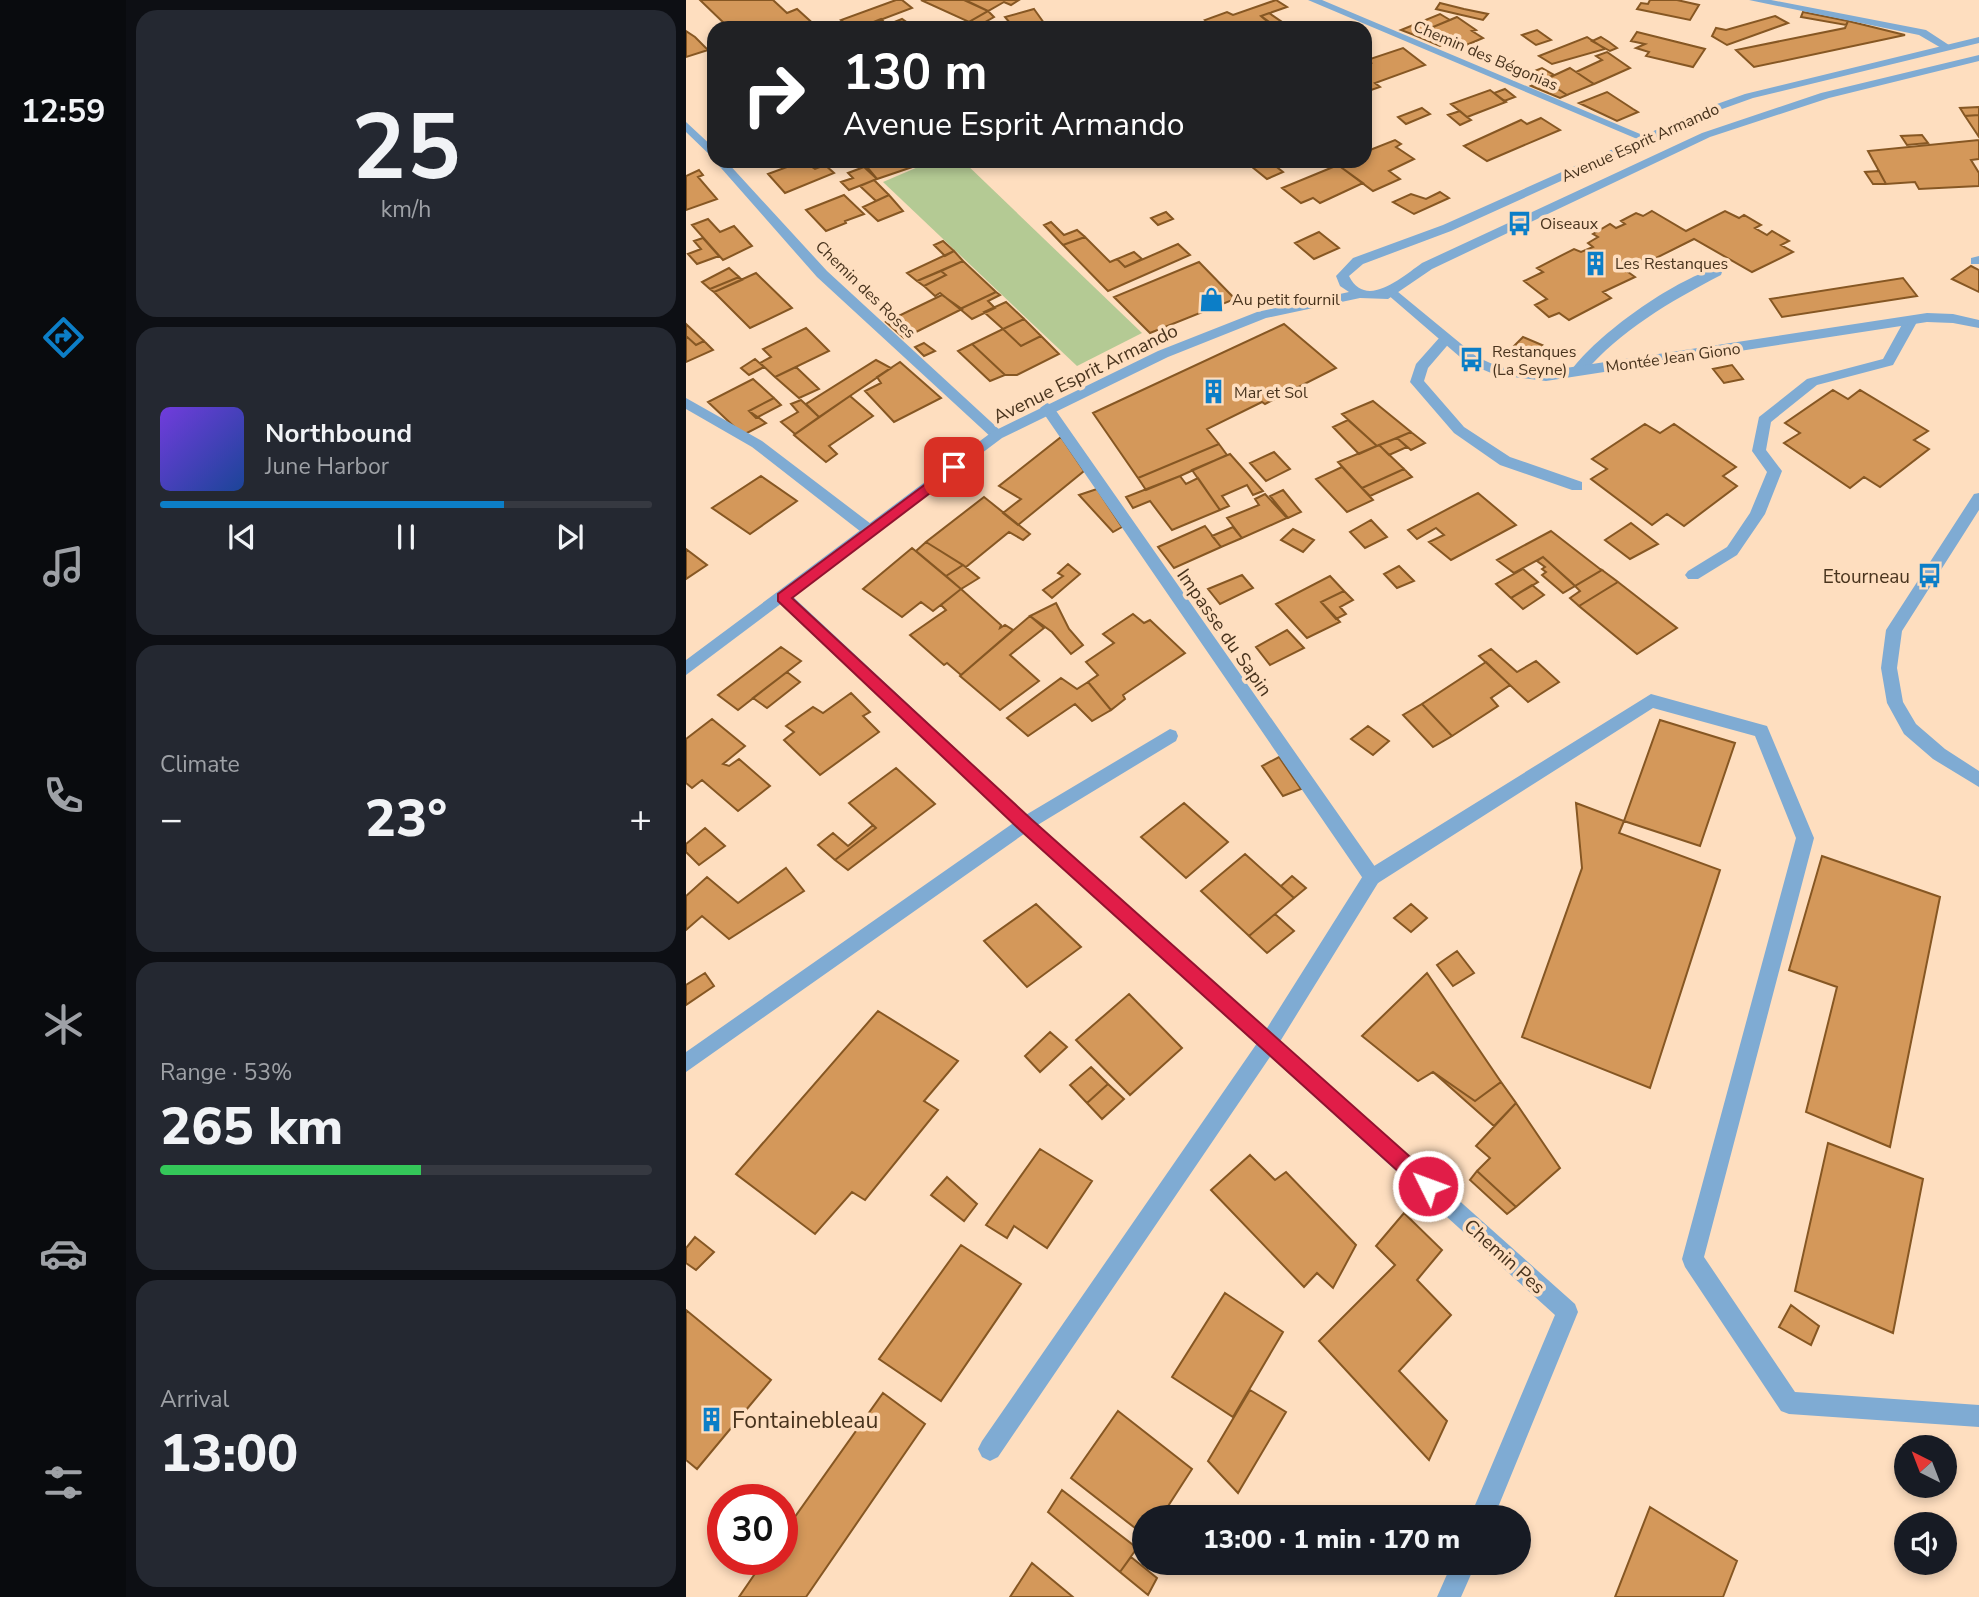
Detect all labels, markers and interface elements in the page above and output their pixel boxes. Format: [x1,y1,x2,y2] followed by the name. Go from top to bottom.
[1410,15,1561,96] street label: Chemin des Bégonias
[843,39,987,106] text: 130 m
[728,49,819,140] icon: right
[351,86,461,210] text: 25
[21,90,105,133] text: 12:59
[1558,98,1723,188] street label: Avenue Esprit Armando
[843,103,1185,146] text: Avenue Esprit Armando
[381,194,431,225] text: km/h
[1506,209,1534,237] bus stop icon: Oiseaux
[1540,213,1599,235] place label: Oiseaux
[810,236,920,343] street label: Chemin des Roses
[1581,249,1609,277] building icon: Les Restanques
[1615,253,1728,275] place label: Les Restanques
[1198,285,1226,313] shop icon: Au petit fournil
[1232,289,1340,311] place label: Au petit fournil
[39,313,88,362] icon: directions
[989,318,1182,430] street label: Avenue Esprit Armando
[1604,338,1742,378] street label: Montée Jean Giono
[1492,341,1576,381] place label: Restanques (La Seyne)
[1458,346,1486,374] bus stop icon: Restanques (La Seyne)
[1200,378,1228,406] building icon: Mar et Sol
[1234,382,1308,404] place label: Mar et Sol
[265,416,412,451] text: Northbound
[924,437,984,497] pin
[935,448,973,486] icon: arrive
[265,451,389,482] text: June Harbor
[223,518,261,556] icon: previous
[387,518,425,556] icon: pause
[551,518,589,556] icon: next
[39,542,88,591] icon: music
[1916,562,1944,590] bus stop icon: Etourneau
[1170,564,1278,702] street label: Impasse du Sapin
[1823,564,1910,590] place label: Etourneau
[160,749,240,780] text: Climate
[39,771,88,820] icon: phone
[365,783,447,854] text: 23°
[160,794,183,845] text: −
[629,794,652,845] text: +
[39,1000,88,1049] icon: climate
[160,1057,292,1088] text: Range · 53%
[160,1091,343,1162] text: 265 km
[1391,1149,1465,1223] position arrow
[1458,1213,1551,1300] street label: Chemin Pes
[39,1229,88,1278] icon: car
[160,1384,229,1415] text: Arrival
[732,1405,878,1436] place label: Fontainebleau
[698,1406,726,1434] building icon: Fontainebleau
[160,1418,298,1489] text: 13:00
[1894,1435,1956,1498] north arrow
[1894,1435,1957,1575] map controls
[39,1458,88,1507] icon: filters
[707,1484,798,1575] speed limit sign: 30
[1894,1512,1957,1575] button: sound
[1203,1522,1460,1557] text: 13:00 · 1 min · 170 m

